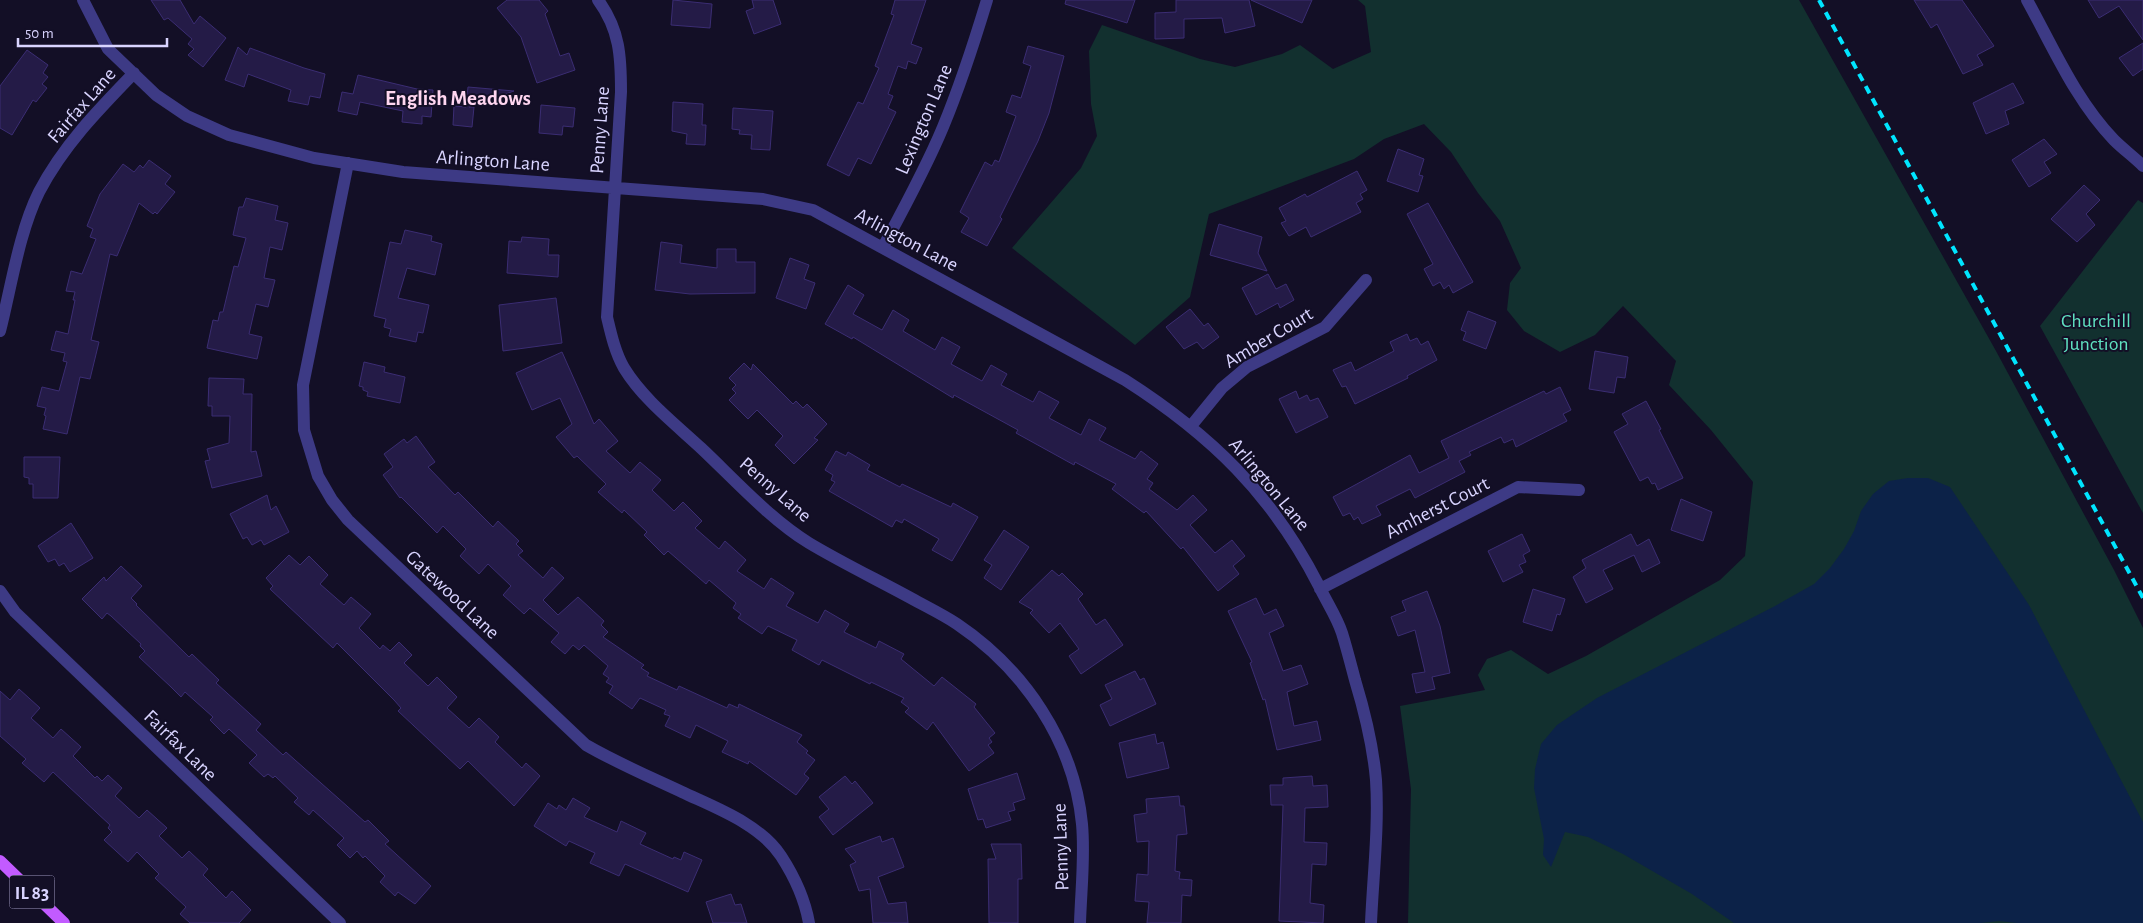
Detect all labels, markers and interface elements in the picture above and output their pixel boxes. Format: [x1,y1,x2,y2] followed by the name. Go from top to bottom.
[18,15,166,47] scale bar
[25,26,54,41] text: 50 m
[892,62,956,177] street label: Lexington Lane
[44,64,120,147] street label: Fairfax Lane
[587,86,613,174] street label: Penny Lane
[385,88,531,109] district label: English Meadows
[435,147,550,175] street label: Arlington Lane
[852,204,962,275] street label: Arlington Lane
[1221,303,1317,372] street label: Amber Court
[2061,311,2131,354] park label: Churchill Junction
[1225,435,1314,535] street label: Arlington Lane
[736,453,815,526] street label: Penny Lane
[1382,473,1493,542] street label: Amherst Court
[402,547,503,643] street label: Gatewood Lane
[140,706,221,785] street label: Fairfax Lane
[1049,803,1073,891] street label: Penny Lane
[10,876,54,909] road number: IL 83

